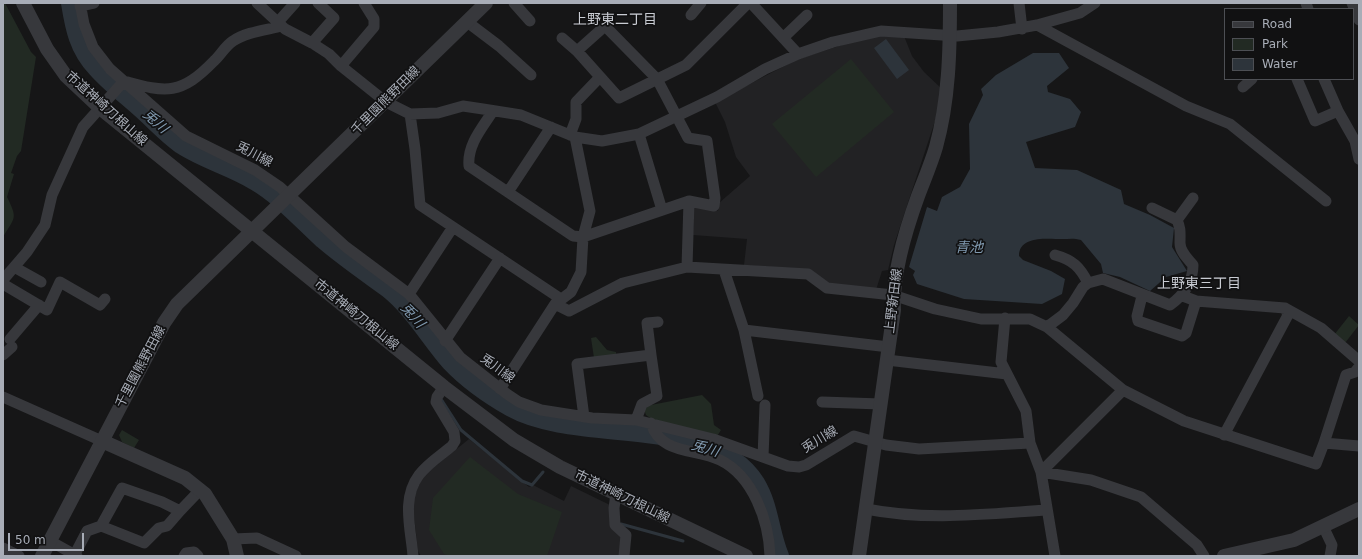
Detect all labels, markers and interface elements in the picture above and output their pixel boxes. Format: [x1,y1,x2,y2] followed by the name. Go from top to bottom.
[1224,8,1354,80] legend
[573,12,657,28] district label: 上野東二丁目
[1262,17,1292,31] text: Road
[1262,37,1288,51] text: Park
[1262,57,1297,71] text: Water
[348,63,424,139] street label: 千里園熊野田線
[62,68,150,150] street label: 市道神崎刀根山線
[139,106,171,138] water label: 兎川
[233,139,275,171] street label: 兎川線
[955,240,983,256] water label: 青池
[882,268,906,334] street label: 上野新田線
[311,276,401,354] street label: 市道神崎刀根山線
[1157,276,1241,292] district label: 上野東三丁目
[396,300,428,332] water label: 兎川
[113,323,169,411] street label: 千里園熊野田線
[477,351,517,387] street label: 兎川線
[799,423,841,457] street label: 兎川線
[689,437,721,461] water label: 兎川
[572,467,672,527] street label: 市道神崎刀根山線
[10,525,86,551] scale bar
[15,533,46,547] text: 50 m

